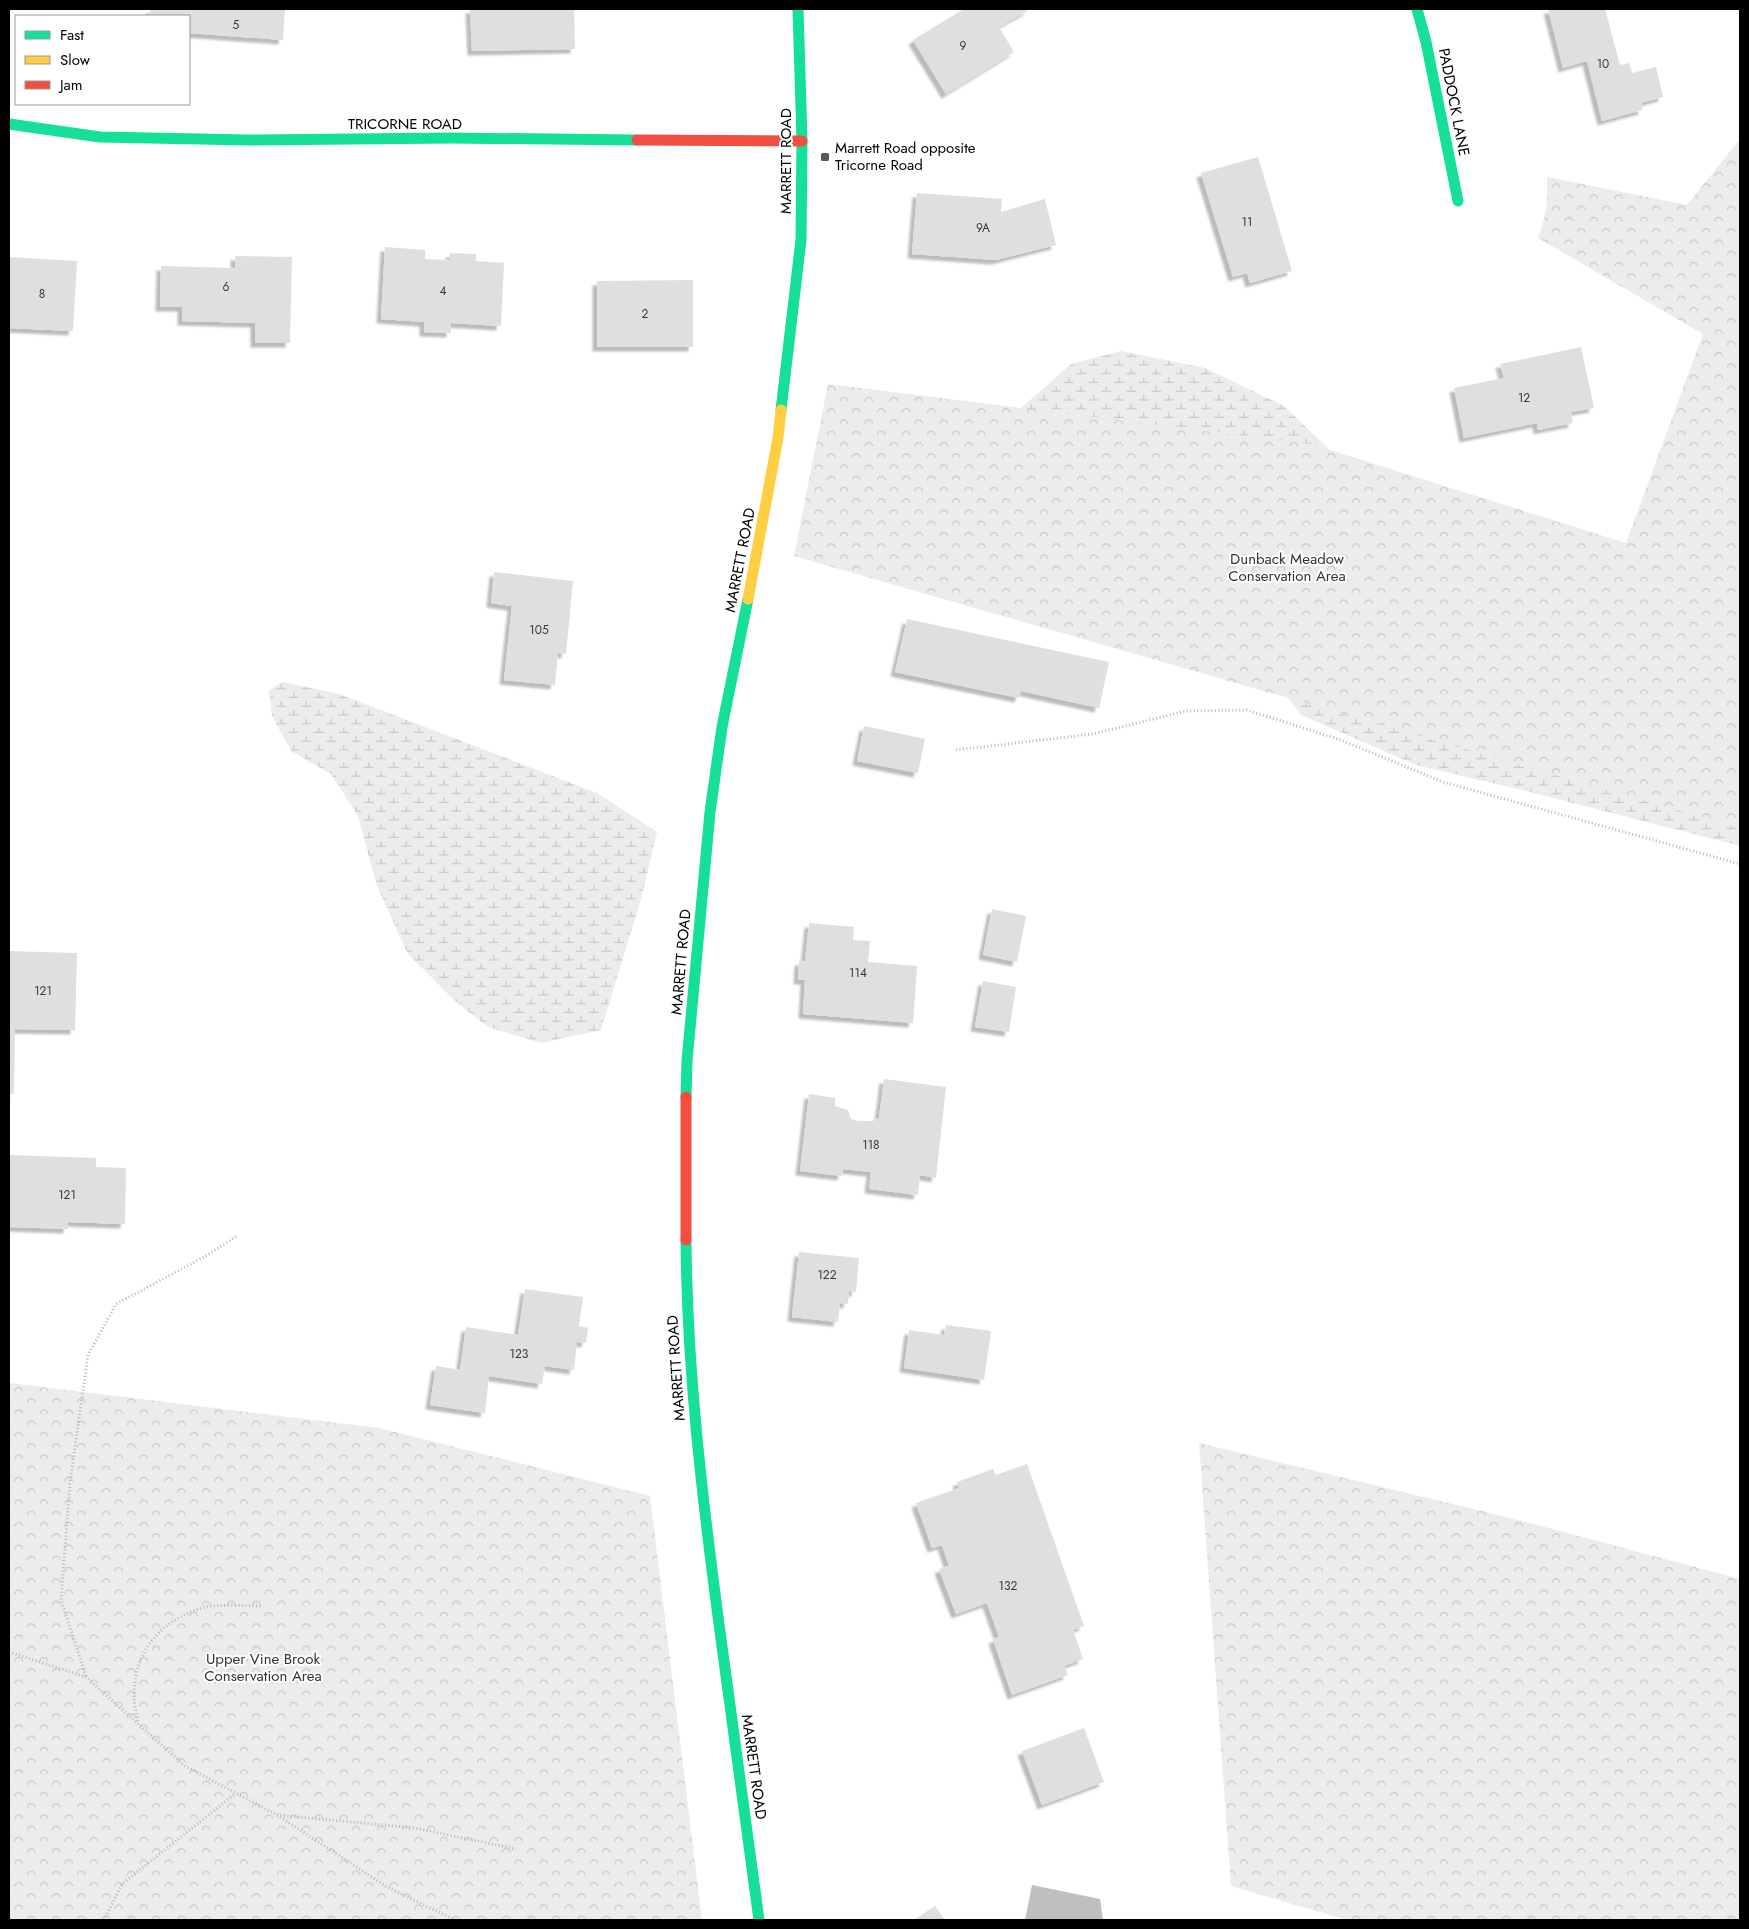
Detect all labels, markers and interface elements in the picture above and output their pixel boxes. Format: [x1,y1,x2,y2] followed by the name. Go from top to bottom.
[15,15,190,105] legend
[233,16,240,34] house number: 5
[60,24,84,46] text: Fast
[960,37,967,55] house number: 9
[1433,46,1475,158] street label: PADDOCK LANE
[60,49,91,71] text: Slow
[1597,55,1609,73] house number: 10
[58,74,83,96] text: Jam
[775,108,797,214] street label: MARRETT ROAD
[348,113,462,135] street label: TRICORNE ROAD
[835,137,976,176] place label: Marrett Road opposite Tricorne Road
[819,151,831,163] marker: Marrett Road opposite Tricorne Road
[1242,213,1252,231] house number: 11
[976,219,990,237] house number: 9A
[223,278,230,296] house number: 6
[440,282,447,300] house number: 4
[39,285,45,303] house number: 8
[642,305,649,323] house number: 2
[1518,389,1530,407] house number: 12
[719,506,761,614] street label: MARRETT ROAD
[1228,548,1346,587] park label: Dunback Meadow Conservation Area
[529,621,549,639] house number: 105
[665,908,697,1016] street label: MARRETT ROAD
[849,964,867,982] house number: 114
[34,982,52,1000] house number: 121
[862,1136,880,1154] house number: 118
[58,1186,76,1204] house number: 121
[817,1266,837,1284] house number: 122
[661,1314,691,1422] street label: MARRETT ROAD
[510,1345,529,1363] house number: 123
[999,1577,1018,1595] house number: 132
[204,1648,322,1687] park label: Upper Vine Brook Conservation Area
[736,1713,772,1821] street label: MARRETT ROAD

